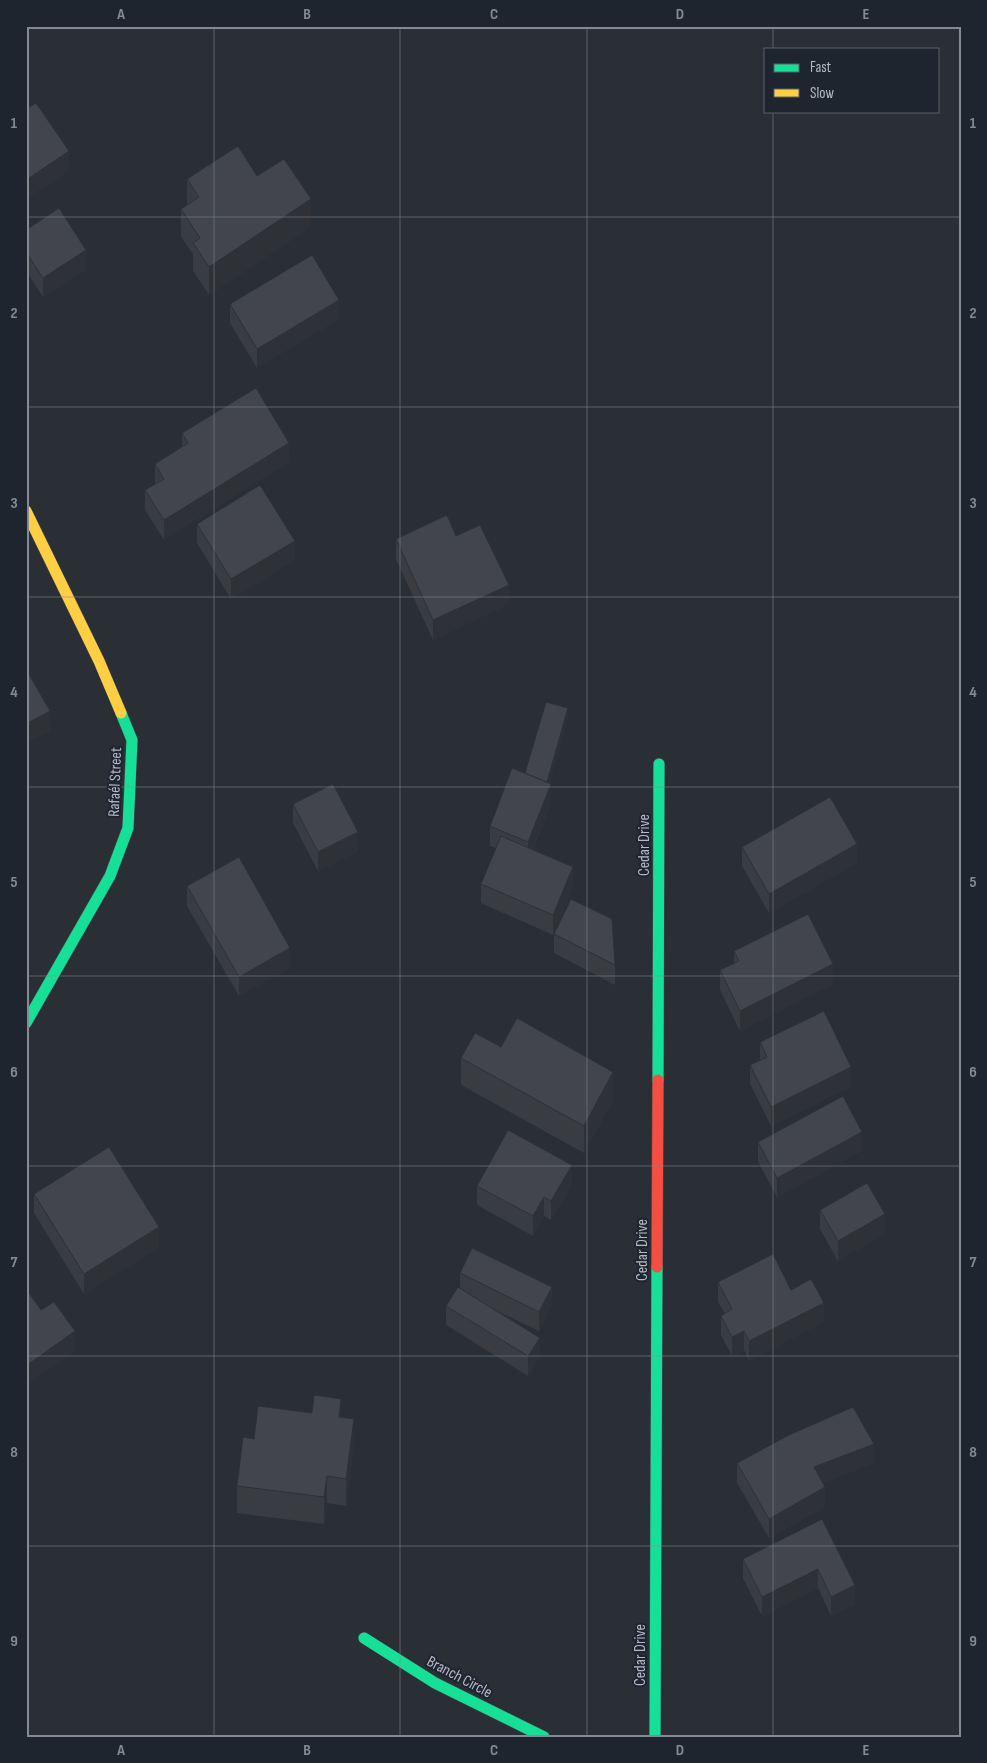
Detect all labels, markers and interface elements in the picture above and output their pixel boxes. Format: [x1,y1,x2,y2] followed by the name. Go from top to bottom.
[116,5,125,24] text: A
[303,5,311,24] text: B
[490,5,498,24] text: C
[676,5,684,24] text: D
[863,5,870,24] text: E
[764,48,940,112] legend
[810,58,832,77] text: Fast
[810,84,834,103] text: Slow
[11,114,18,133] text: 1
[970,114,977,133] text: 1
[10,304,18,323] text: 2
[969,304,977,323] text: 2
[10,494,18,513] text: 3
[969,494,977,513] text: 3
[10,683,18,702] text: 4
[969,683,977,702] text: 4
[105,747,126,817] street label: Rafaél Street
[635,814,654,876] street label: Cedar Drive
[10,873,18,892] text: 5
[969,873,977,892] text: 5
[10,1063,18,1082] text: 6
[969,1063,977,1082] text: 6
[633,1219,652,1281] street label: Cedar Drive
[11,1253,18,1272] text: 7
[970,1253,977,1272] text: 7
[10,1443,18,1462] text: 8
[969,1443,977,1462] text: 8
[631,1624,650,1686] street label: Cedar Drive
[10,1632,18,1651] text: 9
[969,1632,977,1651] text: 9
[423,1652,495,1702] street label: Branch Circle
[116,1741,125,1760] text: A
[303,1741,311,1760] text: B
[490,1741,498,1760] text: C
[676,1741,684,1760] text: D
[863,1741,870,1760] text: E

